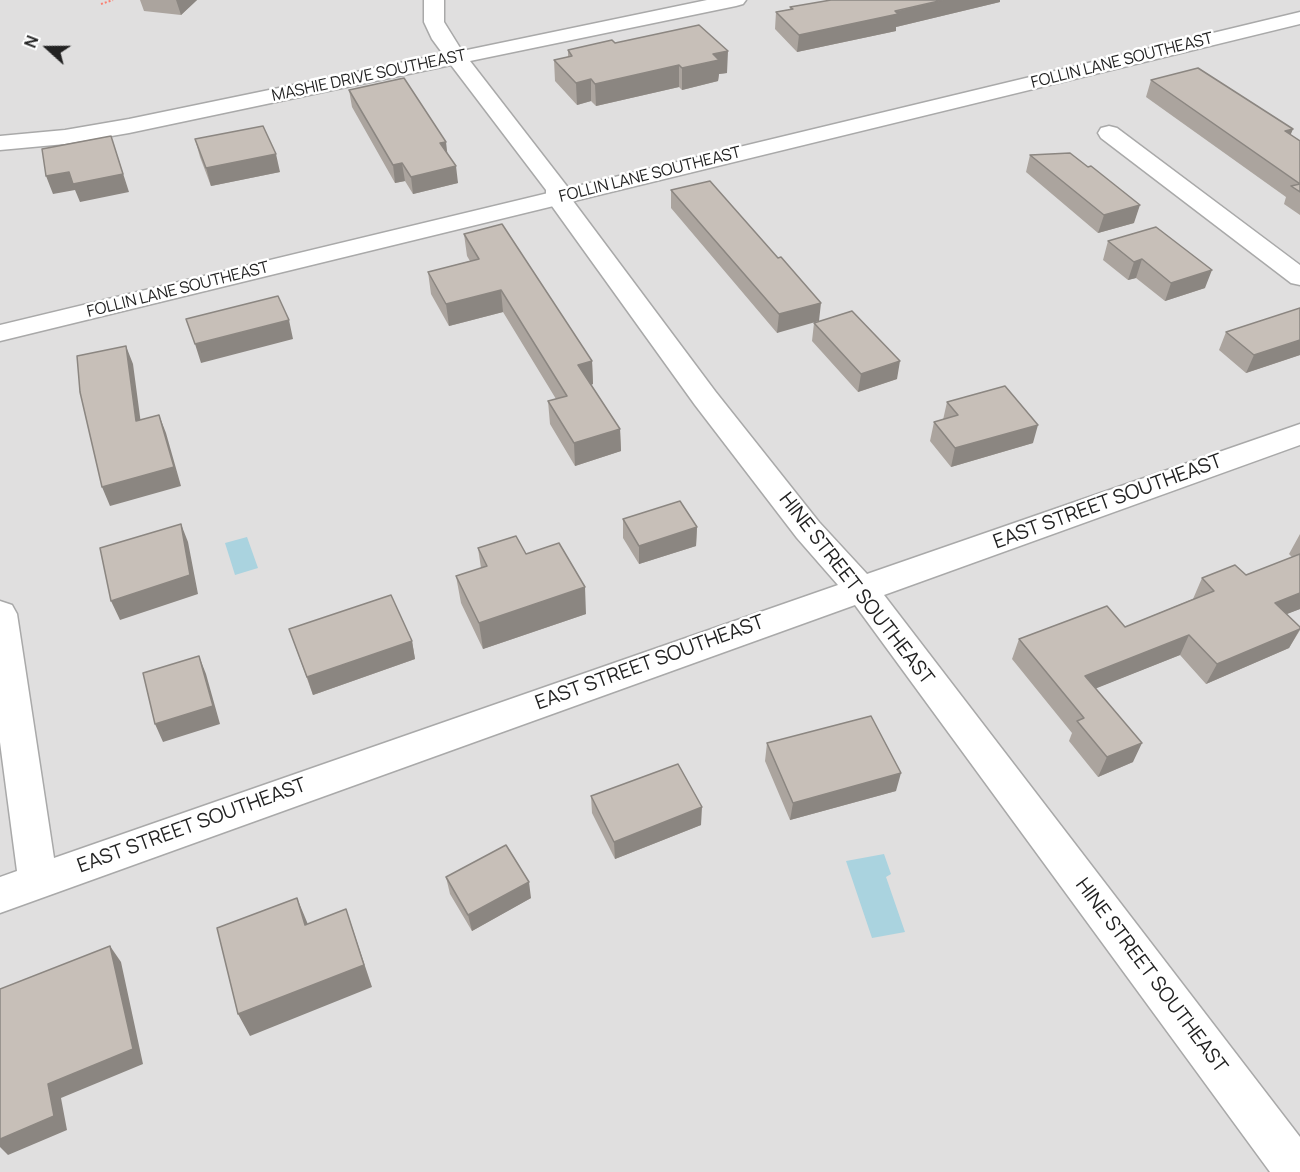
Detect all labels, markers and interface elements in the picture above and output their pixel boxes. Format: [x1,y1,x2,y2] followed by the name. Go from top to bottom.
[18,18,78,78] north arrow
[1029,29,1215,93] street label: FOLLIN LANE SOUTHEAST
[19,32,44,51] text: N
[270,46,468,106] street label: MASHIE DRIVE SOUTHEAST
[557,143,743,207] street label: FOLLIN LANE SOUTHEAST
[85,258,271,322] street label: FOLLIN LANE SOUTHEAST
[990,449,1226,555] street label: EAST STREET SOUTHEAST
[773,488,939,690] street label: HINE STREET SOUTHEAST
[532,610,768,716] street label: EAST STREET SOUTHEAST
[74,773,310,879] street label: EAST STREET SOUTHEAST
[1070,874,1232,1078] street label: HINE STREET SOUTHEAST

